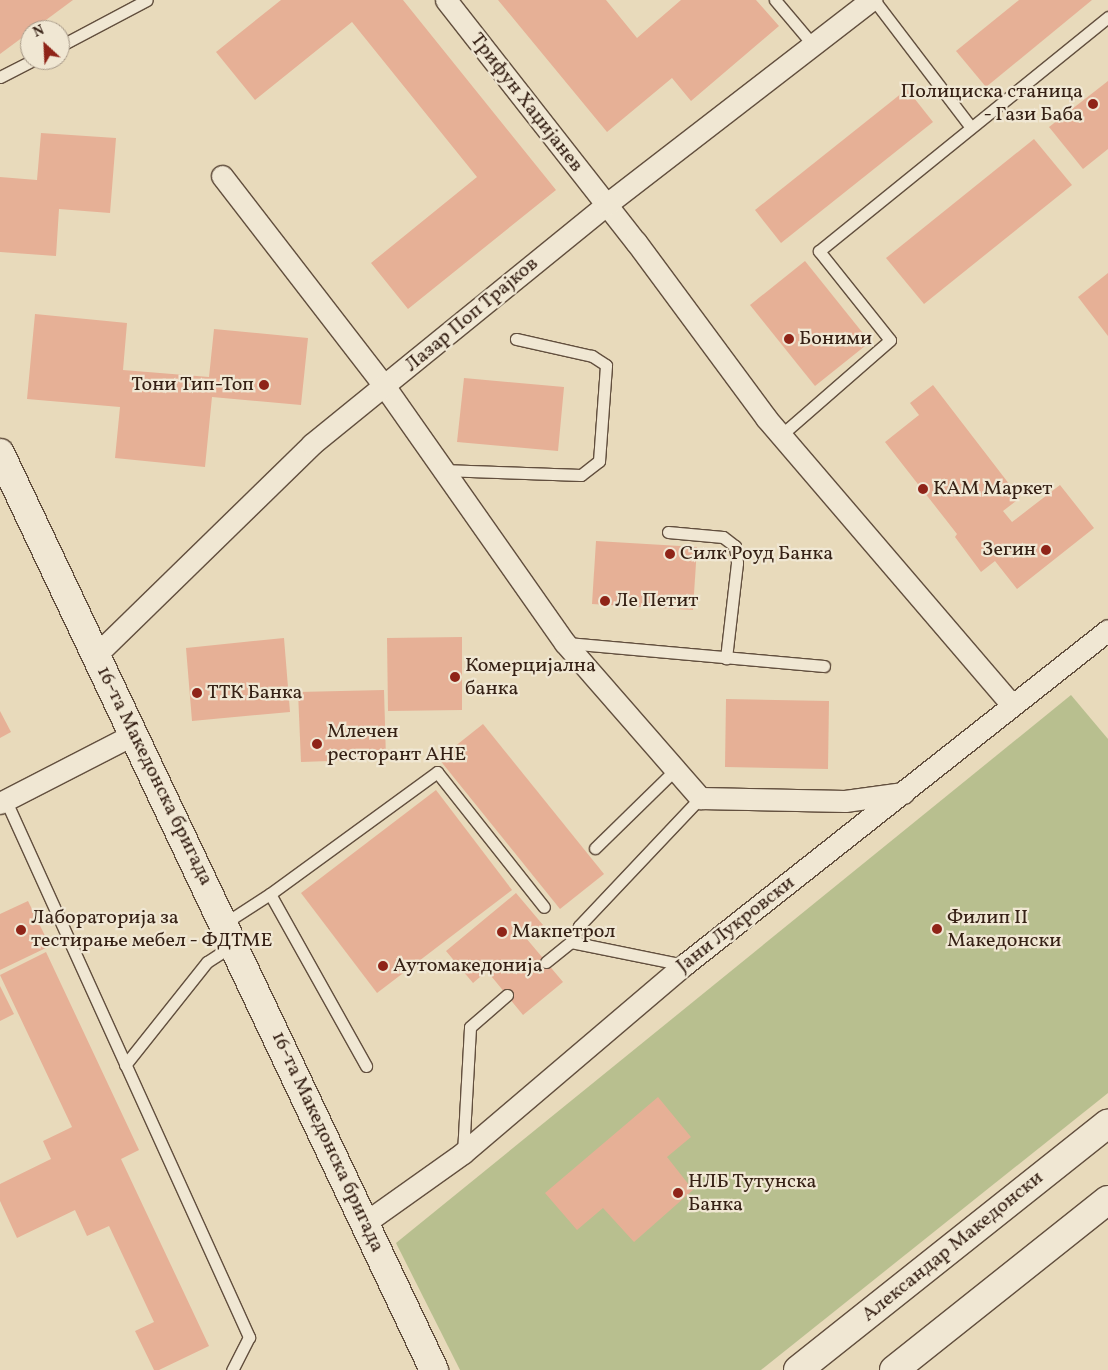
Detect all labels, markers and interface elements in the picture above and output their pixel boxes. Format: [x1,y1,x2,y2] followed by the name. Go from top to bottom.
[20,20,70,70] north arrow
[30,21,47,43] text: N
[464,29,588,177] street label: Трифун Хаџијанев
[901,80,1083,127] place label: Полициска станица - Гази Баба
[1087,98,1099,110] marker: Полициска станица - Гази Баба
[400,252,544,378] street label: Лазар Поп Трајков
[799,327,872,351] place label: Боними
[783,333,795,345] marker: Боними
[131,373,254,397] place label: Тони Тип-Топ
[258,379,270,391] marker: Тони Тип-Топ
[933,477,1052,501] place label: КАМ Маркет
[917,483,929,495] marker: КАМ Маркет
[982,538,1036,562] place label: Зегин
[680,542,833,566] place label: Силк Роуд Банка
[1040,544,1052,556] marker: Зегин
[664,548,676,560] marker: Силк Роуд Банка
[615,589,698,613] place label: Ле Петит
[599,595,611,607] marker: Ле Петит
[465,654,596,701] place label: Комерцијална банка
[90,663,218,889] street label: 16-та Македонска бригада
[449,671,461,683] marker: Комерцијална банка
[207,681,303,705] place label: ТТК Банка
[191,687,203,699] marker: ТТК Банка
[327,720,466,767] place label: Млечен ресторант АНЕ
[311,738,323,750] marker: Млечен ресторант АНЕ
[672,871,800,979] street label: Јани Лукровски
[31,906,273,953] place label: Лабораторија за тестирање мебел - ФДТМЕ
[947,906,1061,953] place label: Филип II Македонски
[512,920,615,944] place label: Макпетрол
[931,923,943,935] marker: Филип II Македонски
[15,924,27,936] marker: Лабораторија за тестирање мебел - ФДТМЕ
[496,926,508,938] marker: Макпетрол
[393,954,543,978] place label: Аутомакедонија
[377,960,389,972] marker: Аутомакедонија
[265,1028,389,1256] street label: 16-та Македонска бригада
[857,1166,1049,1328] street label: Александар Македонски
[688,1170,817,1217] place label: НЛБ Тутунска Банка
[672,1187,684,1199] marker: НЛБ Тутунска Банка

